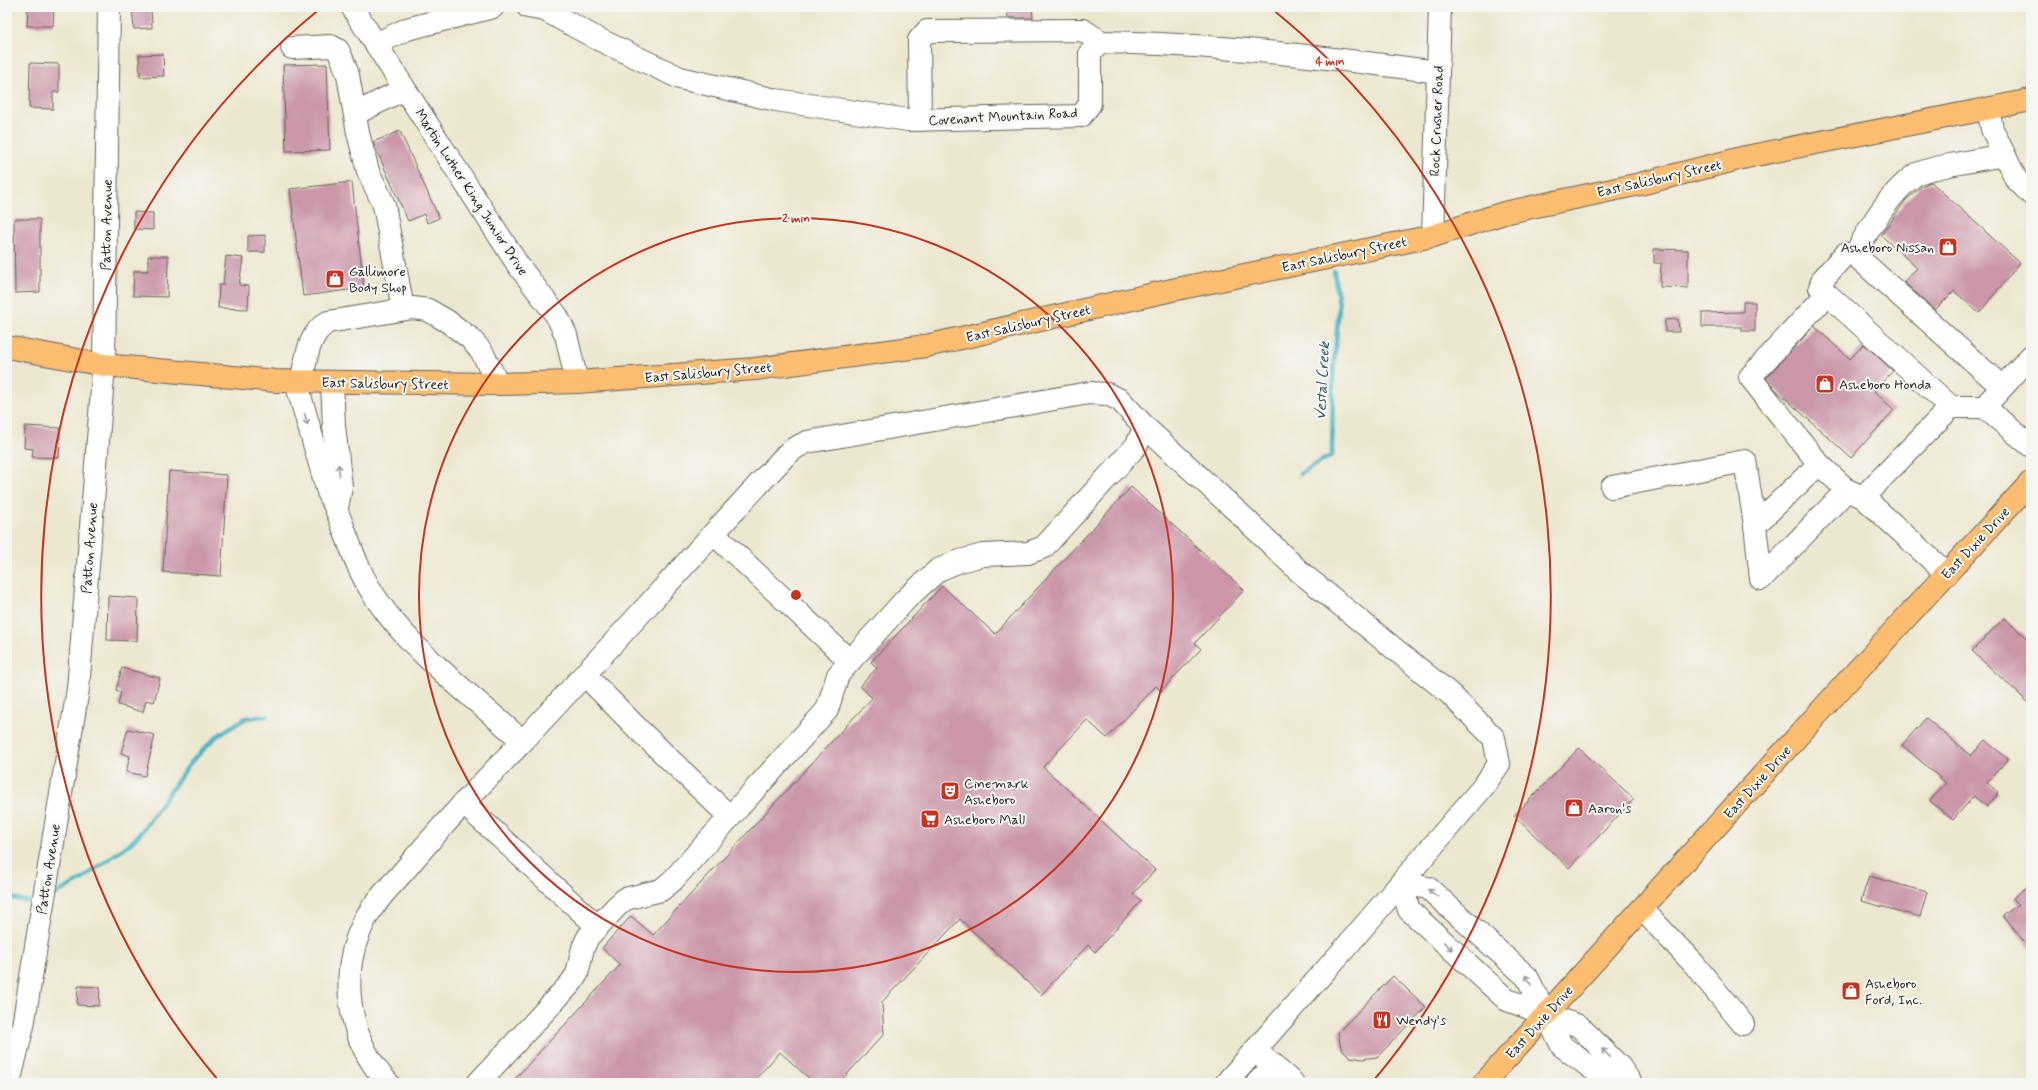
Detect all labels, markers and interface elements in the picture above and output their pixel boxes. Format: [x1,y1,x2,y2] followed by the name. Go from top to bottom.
[1315,54,1345,70] text: 4 min
[1426,65,1448,177] street label: Rock Crusher Road
[928,104,1078,130] street label: Covenant Mountain Road
[410,106,532,279] street label: Martin Luther King Junior Drive
[1595,156,1723,202] street label: East Salisbury Street
[97,179,117,271] street label: Patton Avenue
[782,211,810,227] text: 2 min
[1280,233,1408,277] street label: East Salisbury Street
[1937,236,1959,258] shop icon: Asheboro Nissan
[1841,239,1934,257] place label: Asheboro Nissan
[349,263,407,297] place label: Gallimore Body Shop
[324,268,346,290] shop icon: Gallimore Body Shop
[964,301,1092,347] street label: East Salisbury Street
[1311,340,1335,421] water label: Vestal Creek
[644,358,772,388] street label: East Salisbury Street
[1814,373,1836,395] shop icon: Asheboro Honda
[321,374,449,394] street label: East Salisbury Street
[1839,376,1932,394] place label: Asheboro Honda
[303,412,310,425] one-way arrow
[336,464,343,477] one-way arrow
[78,502,102,594] street label: Patton Avenue
[1937,504,2014,584] street label: East Dixie Drive
[789,588,803,602] centre of rings
[1720,742,1795,823] street label: East Dixie Drive
[964,775,1029,809] place label: Cinemark Asheboro
[939,780,961,802] theatre icon: Cinemark Asheboro
[1563,797,1585,819] shop icon: Aaron's
[1588,800,1631,818] place label: Aaron's
[919,808,941,830] supermarket icon: Asheboro Mall
[944,811,1025,829] place label: Asheboro Mall
[33,823,65,916] street label: Patton Avenue
[1427,888,1438,897] one-way arrow
[1443,941,1453,950] one-way arrow
[1524,974,1532,986] one-way arrow
[1865,975,1922,1009] place label: Asheboro Ford, Inc.
[1840,980,1862,1002] shop icon: Asheboro Ford, Inc.
[1502,982,1577,1063] street label: East Dixie Drive
[1371,1009,1393,1031] restaurant icon: Wendy's
[1396,1012,1446,1030] place label: Wendy's
[1601,1048,1611,1058] one-way arrow

